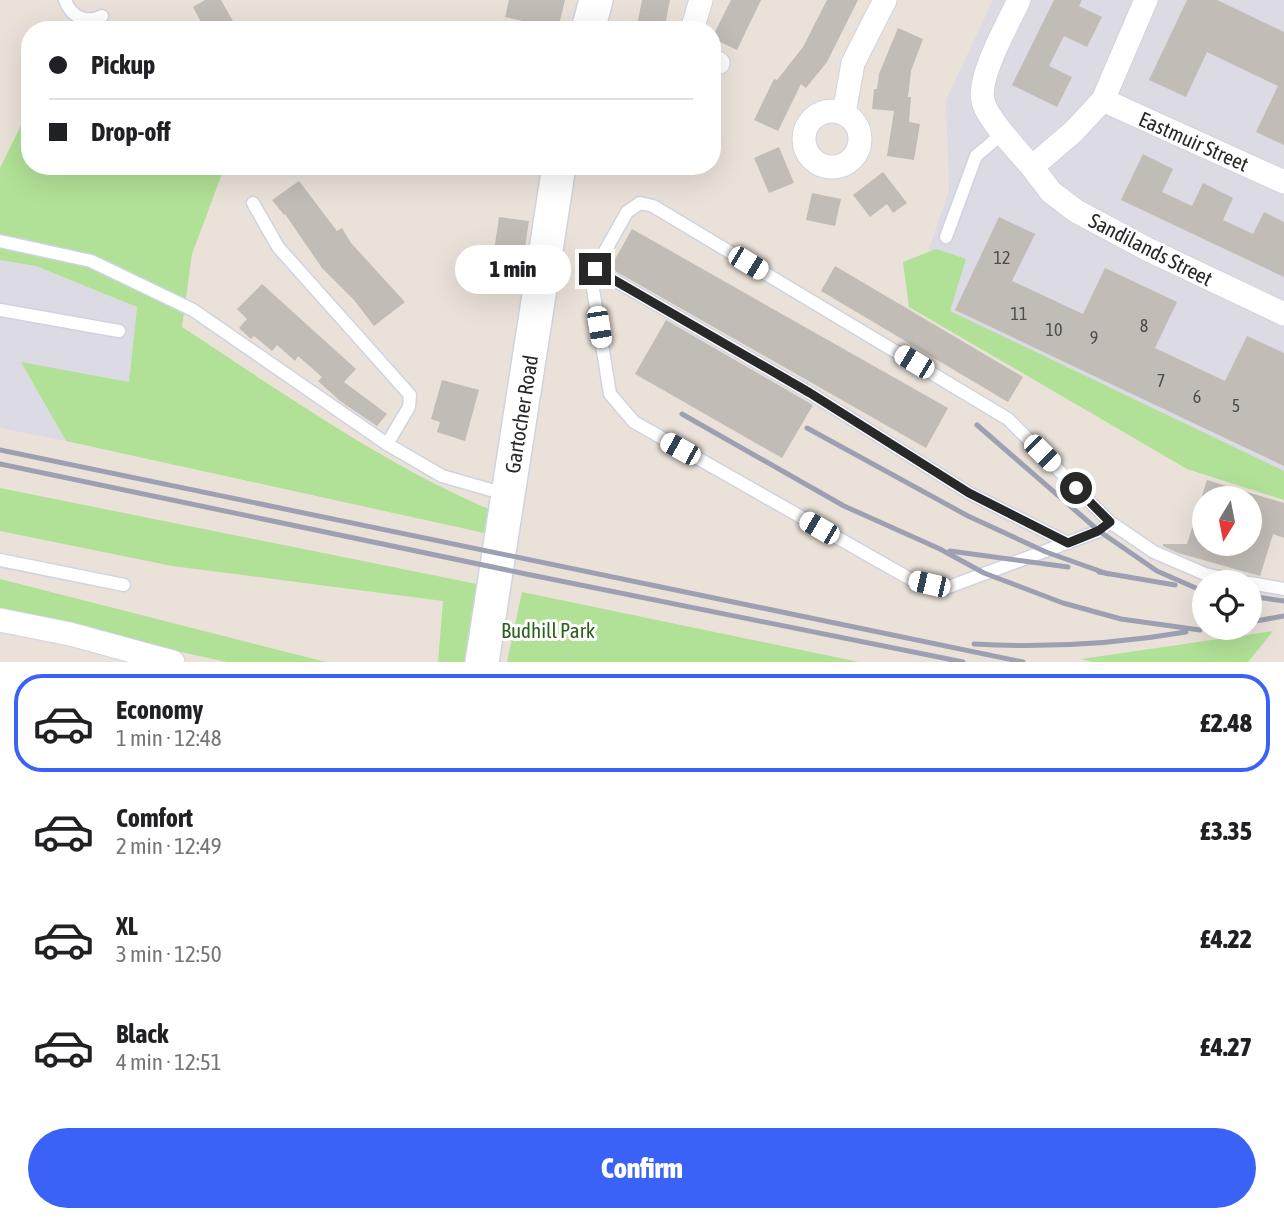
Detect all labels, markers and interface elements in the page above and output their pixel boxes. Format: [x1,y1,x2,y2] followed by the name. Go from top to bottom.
[91,50,155,80] text: Pickup
[1135,106,1253,176] street label: Eastmuir Street
[91,117,171,147] text: Drop-off
[1085,208,1217,290] street label: Sandilands Street
[725,243,772,283] car
[455,244,570,294] callout: 1 min
[994,247,1010,268] house number: 12
[579,253,611,285] route end
[490,256,536,282] text: 1 min
[1011,303,1027,324] house number: 11
[586,305,613,349] car
[1140,315,1148,336] house number: 8
[1046,319,1062,340] house number: 10
[1090,327,1098,348] house number: 9
[891,342,938,382] car
[500,353,542,475] street label: Gartocher Road
[1157,370,1165,391] house number: 7
[1193,386,1201,407] house number: 6
[1232,395,1240,416] house number: 5
[657,430,704,468] car
[1020,431,1065,475] car
[1060,472,1092,504] route start
[1192,486,1262,556] north arrow
[1192,486,1262,640] map controls
[796,508,843,548] car
[907,569,952,599] car
[1192,570,1262,640] button: locate
[501,618,595,642] park label: Budhill Park
[32,692,95,755] icon: car
[116,695,203,725] text: Economy
[1200,708,1252,738] text: £2.48
[116,725,222,751] text: 1 min · 12:48
[32,800,95,863] icon: car
[116,803,193,833] text: Comfort
[1200,816,1252,846] text: £3.35
[116,833,222,859] text: 2 min · 12:49
[32,908,95,971] icon: car
[116,911,138,941] text: XL
[1200,924,1252,954] text: £4.22
[116,941,222,967] text: 3 min · 12:50
[32,1016,95,1079] icon: car
[116,1019,168,1049] text: Black
[1200,1032,1252,1062] text: £4.27
[116,1049,222,1075] text: 4 min · 12:51
[28,1128,1256,1208] button: Confirm

